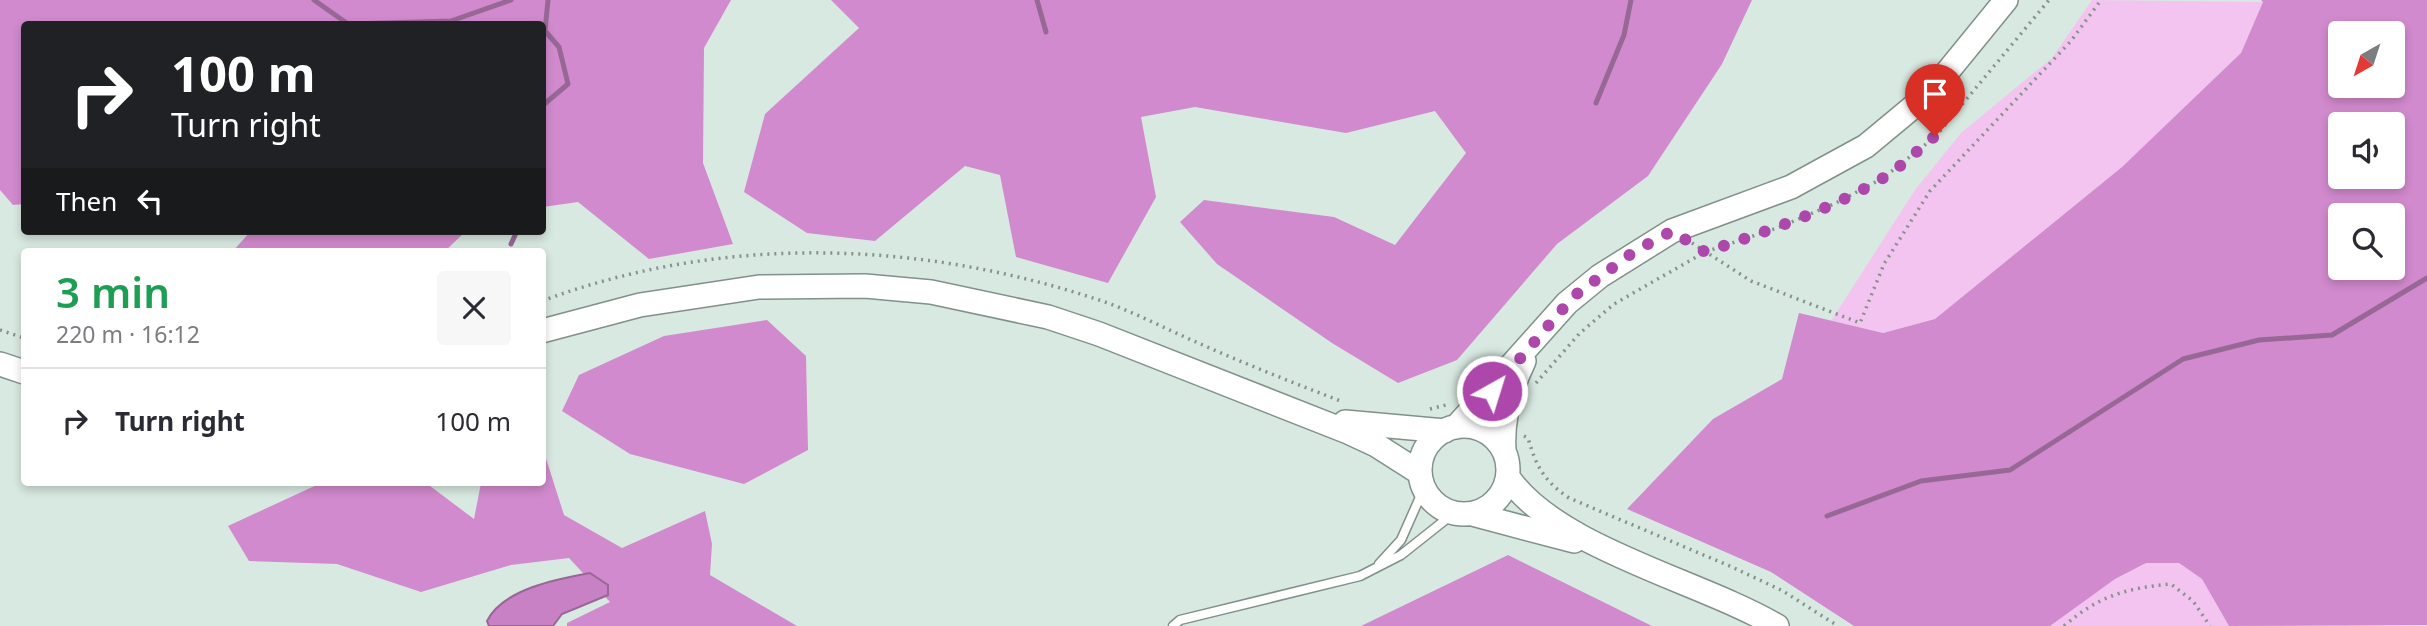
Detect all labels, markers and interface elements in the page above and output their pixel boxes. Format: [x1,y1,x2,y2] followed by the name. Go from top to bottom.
[2328,21,2404,98] north arrow
[2328,21,2405,280] map controls
[171,40,316,106] text: 100 m
[56,49,147,140] icon: right
[1905,64,1965,136] pin
[1916,75,1954,113] icon: arrive
[171,103,321,146] text: Turn right
[2328,112,2405,189] button: sound
[131,182,169,220] icon: left
[56,183,117,219] text: Then
[2328,203,2405,280] button: search
[56,263,170,320] text: 3 min
[437,271,511,345] button: close
[56,318,200,350] text: 220 m · 16:12
[1455,354,1529,428] position arrow
[56,402,94,440] icon: right
[115,403,245,439] text: Turn right
[435,403,511,439] text: 100 m

